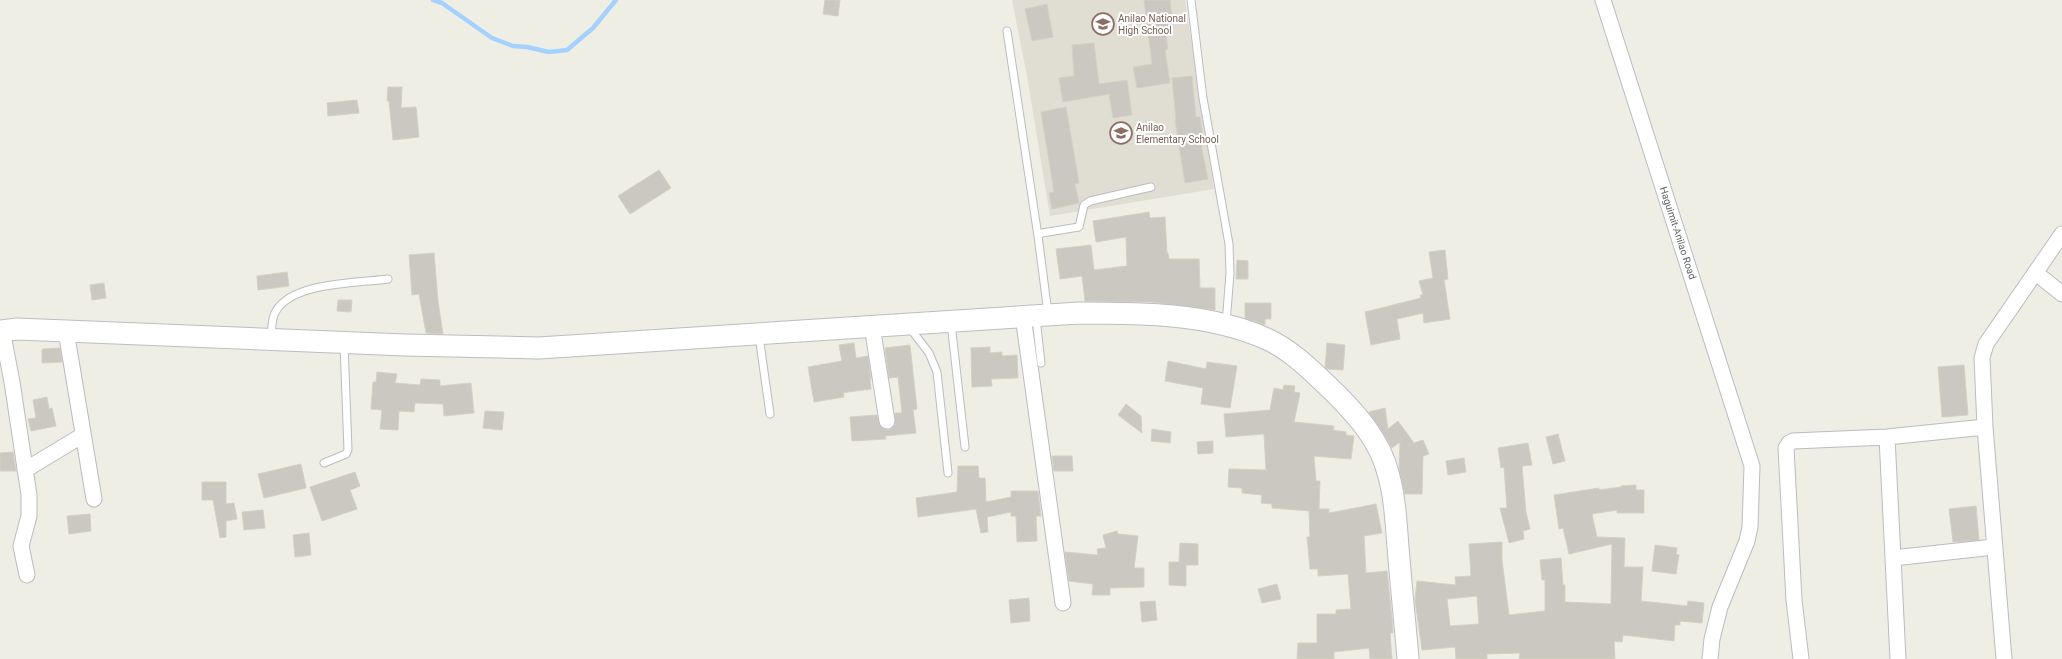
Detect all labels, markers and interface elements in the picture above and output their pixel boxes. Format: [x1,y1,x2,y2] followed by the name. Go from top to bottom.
[1090,11,1116,37] school or university icon: Anilao National High School
[1118,13,1186,36] place label: Anilao National High School
[1108,120,1134,146] school or university icon: Anilao Elementary School
[1136,122,1219,145] place label: Anilao Elementary School
[1658,185,1698,281] street label: Haguimit-Anilao Road

